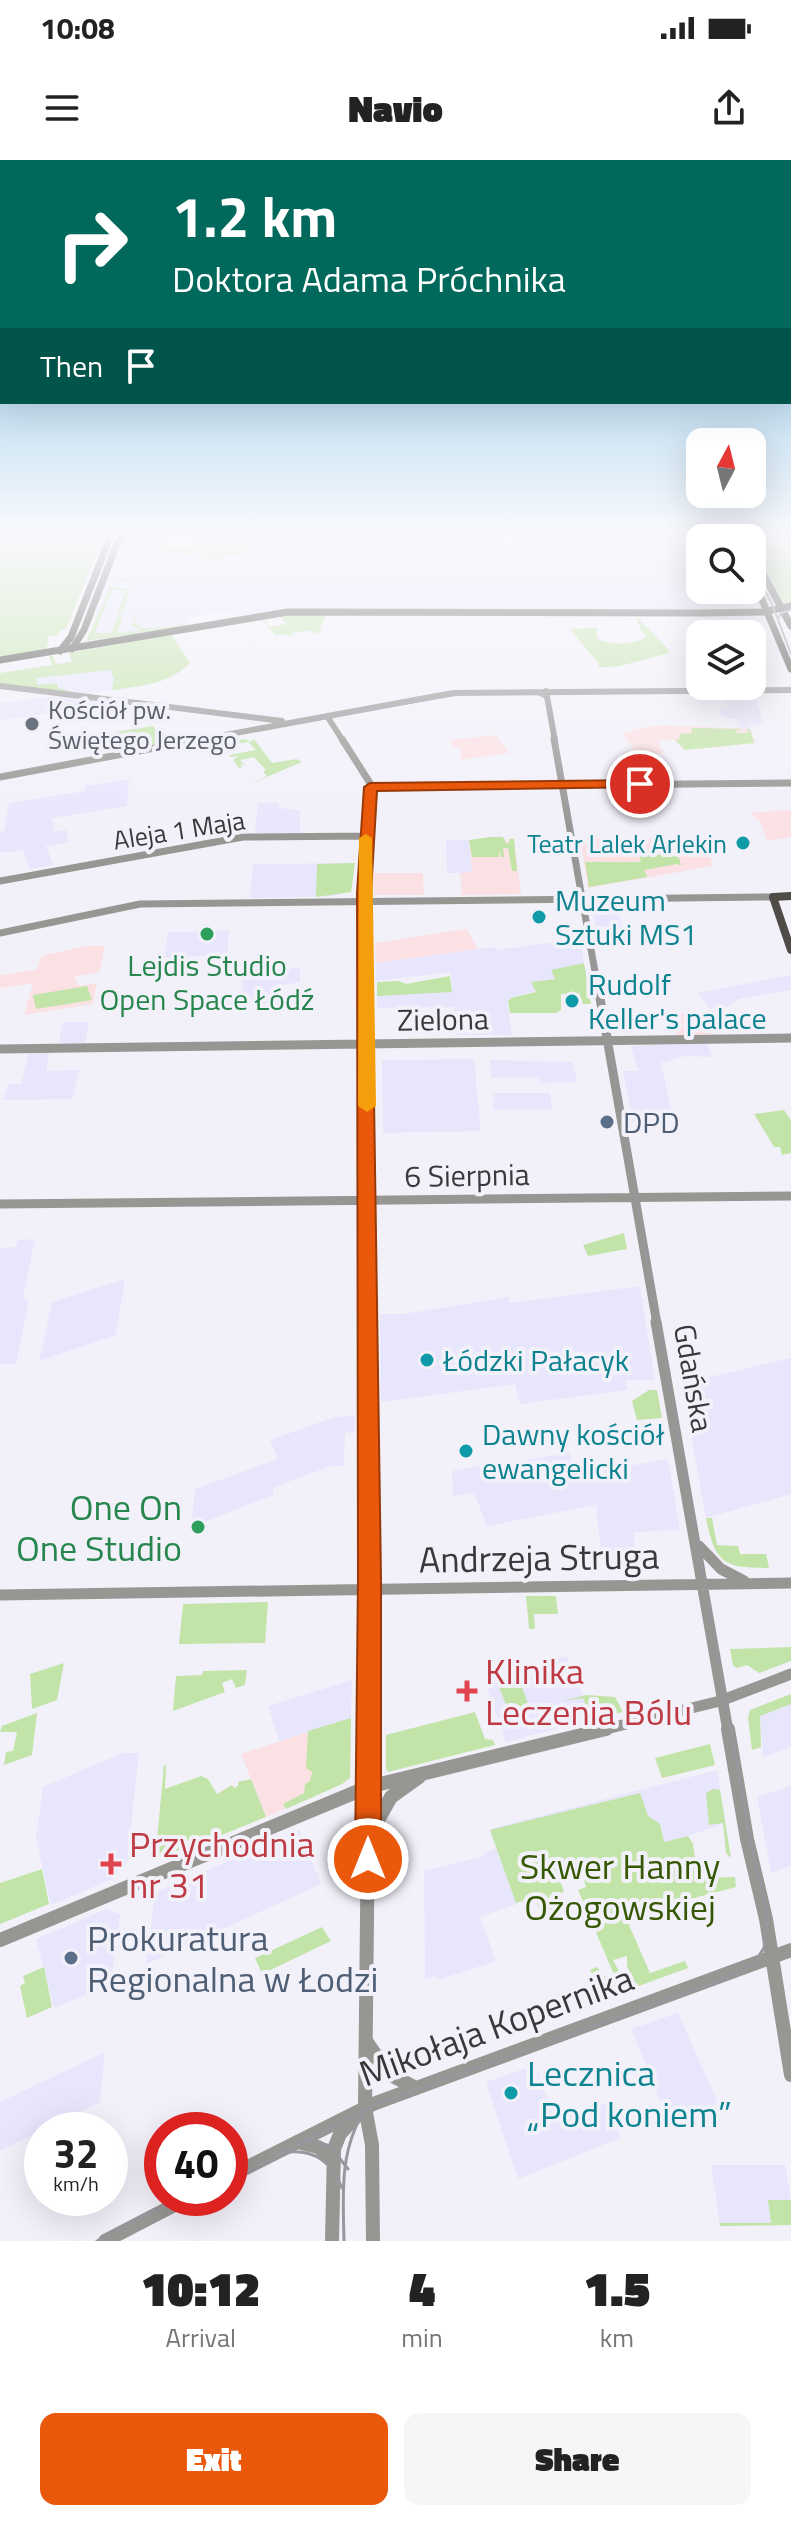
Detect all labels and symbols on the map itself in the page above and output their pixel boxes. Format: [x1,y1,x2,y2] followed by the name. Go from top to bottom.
[686,428,766,508] north arrow
[48,690,237,759] place label: Kościół pw. Świętego Jerzego
[23,715,41,733] marker: Kościół pw. Świętego Jerzego
[606,750,674,818] pin
[110,800,248,860] street label: Aleja 1 Maja
[527,824,727,863] place label: Teatr Lalek Arlekin
[734,834,752,852] marker: Teatr Lalek Arlekin
[555,877,697,957] place label: Muzeum Sztuki MS1
[530,908,548,926] marker: Muzeum Sztuki MS1
[198,925,216,943] marker: Lejdis Studio Open Space Łódź
[100,942,314,1022] place label: Lejdis Studio Open Space Łódź
[588,961,767,1041] place label: Rudolf Keller's palace
[563,992,581,1010] marker: Rudolf Keller's palace
[397,995,489,1043] street label: Zielona
[623,1099,680,1145] place label: DPD
[598,1113,616,1131] marker: DPD
[404,1151,530,1199] street label: 6 Sierpnia
[662,1320,726,1436] street label: Gdańska
[442,1337,629,1383] place label: Łódzki Pałacyk
[418,1351,436,1369] marker: Łódzki Pałacyk
[482,1411,665,1491] place label: Dawny kościół ewangelicki
[457,1442,475,1460] marker: Dawny kościół ewangelicki
[16,1479,182,1575] place label: One On One Studio
[189,1518,207,1536] marker: One On One Studio
[418,1527,660,1587] street label: Andrzeja Struga
[485,1643,692,1739] place label: Klinika Leczenia Bólu
[456,1680,478,1702] marker: Klinika Leczenia Bólu
[129,1816,315,1912] place label: Przychodnia nr 31
[326,1817,410,1901] position arrow
[520,1838,720,1934] park label: Skwer Hanny Ożogowskiej
[100,1853,122,1875] marker: Przychodnia nr 31
[87,1910,378,2006] place label: Prokuratura Regionalna w Łodzi
[62,1949,80,1967] marker: Prokuratura Regionalna w Łodzi
[351,1950,641,2100] street label: Mikołaja Kopernika
[527,2045,732,2141] place label: Lecznica „Pod koniem”
[502,2084,520,2102] marker: Lecznica „Pod koniem”
[144,2112,248,2216] speed limit sign: 40

